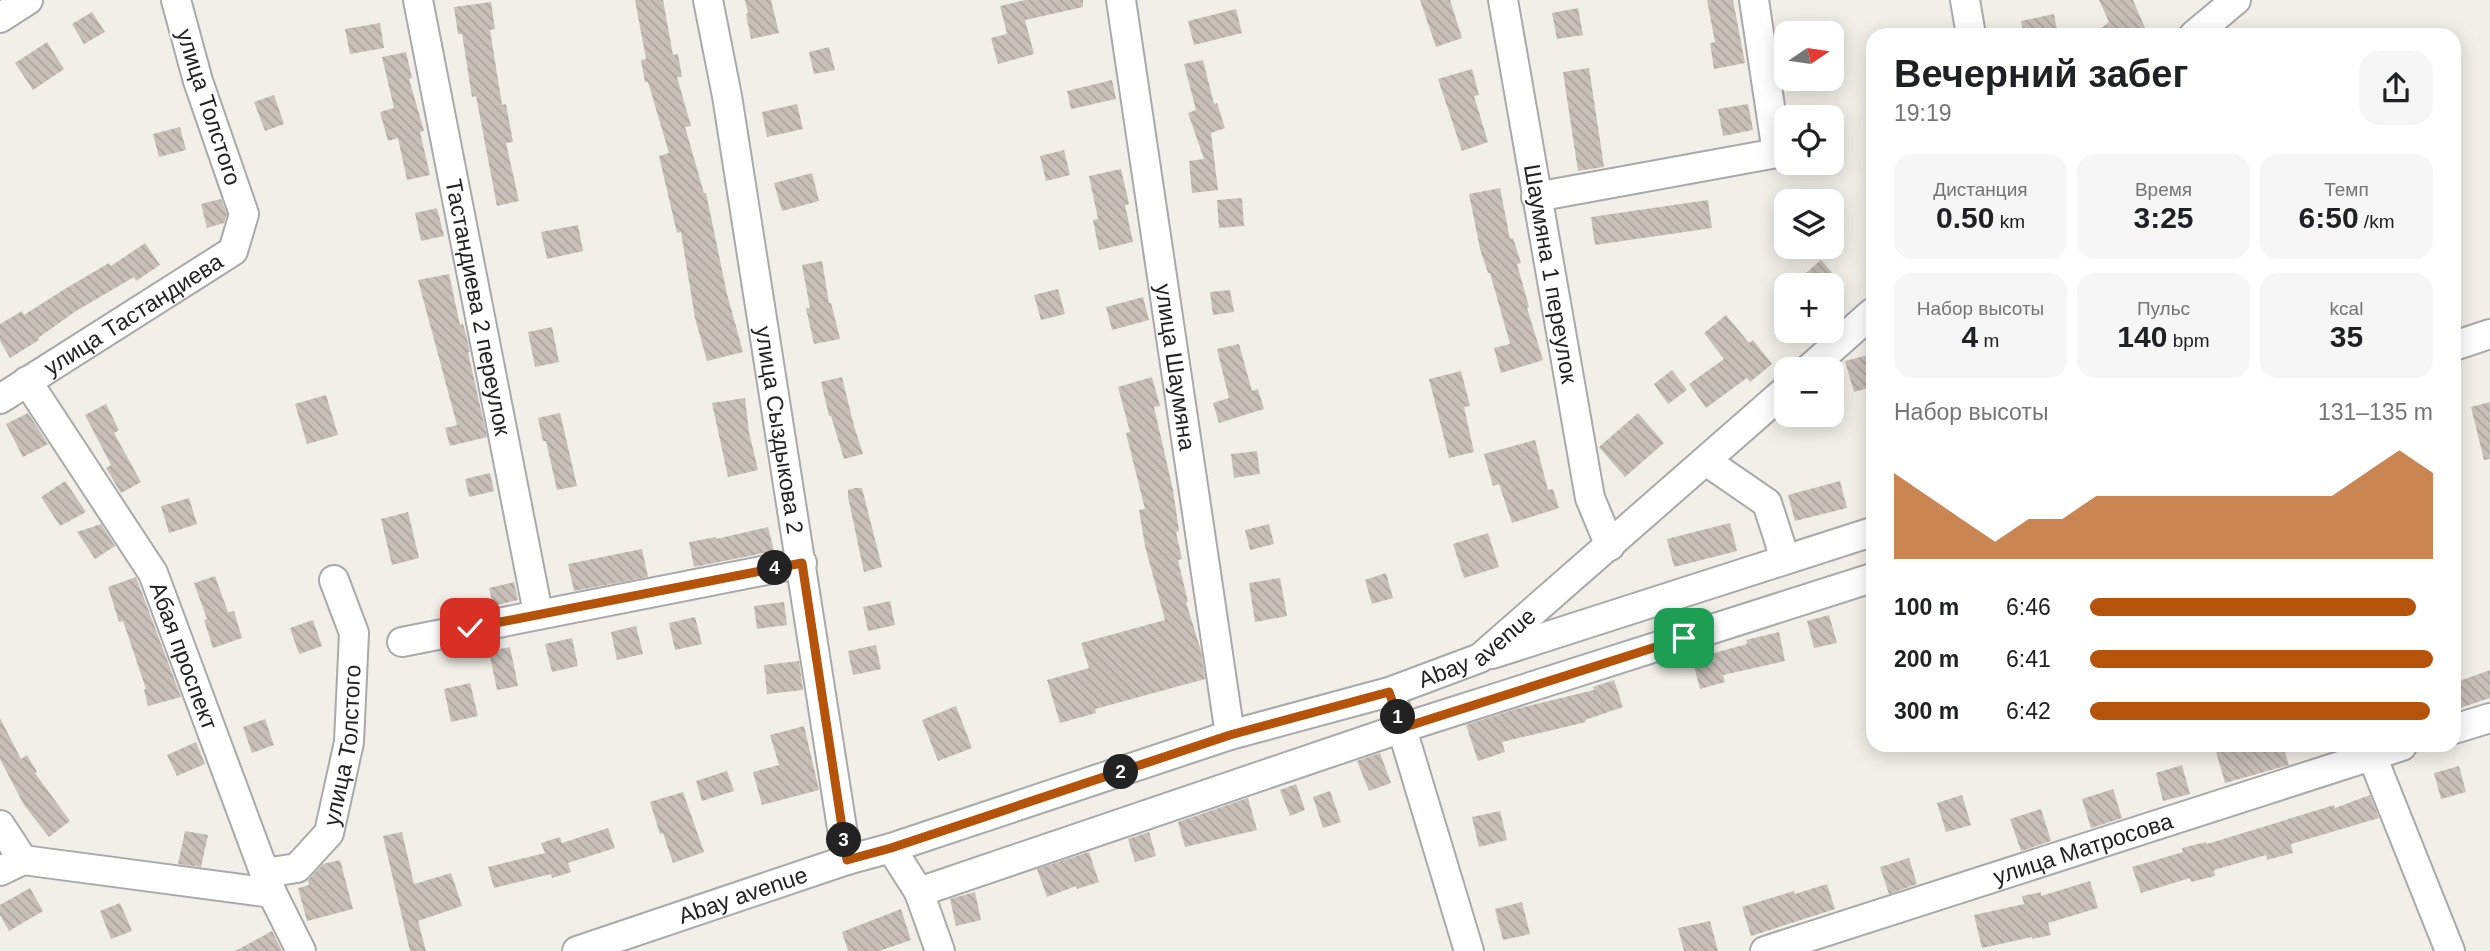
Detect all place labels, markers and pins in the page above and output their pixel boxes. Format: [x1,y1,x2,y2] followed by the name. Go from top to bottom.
[758,550,792,586] pin: 4
[440,598,500,658] pin
[1654,608,1714,668] pin
[1380,700,1416,734] pin: 1
[1104,754,1138,790] pin: 2
[826,822,862,858] pin: 3

